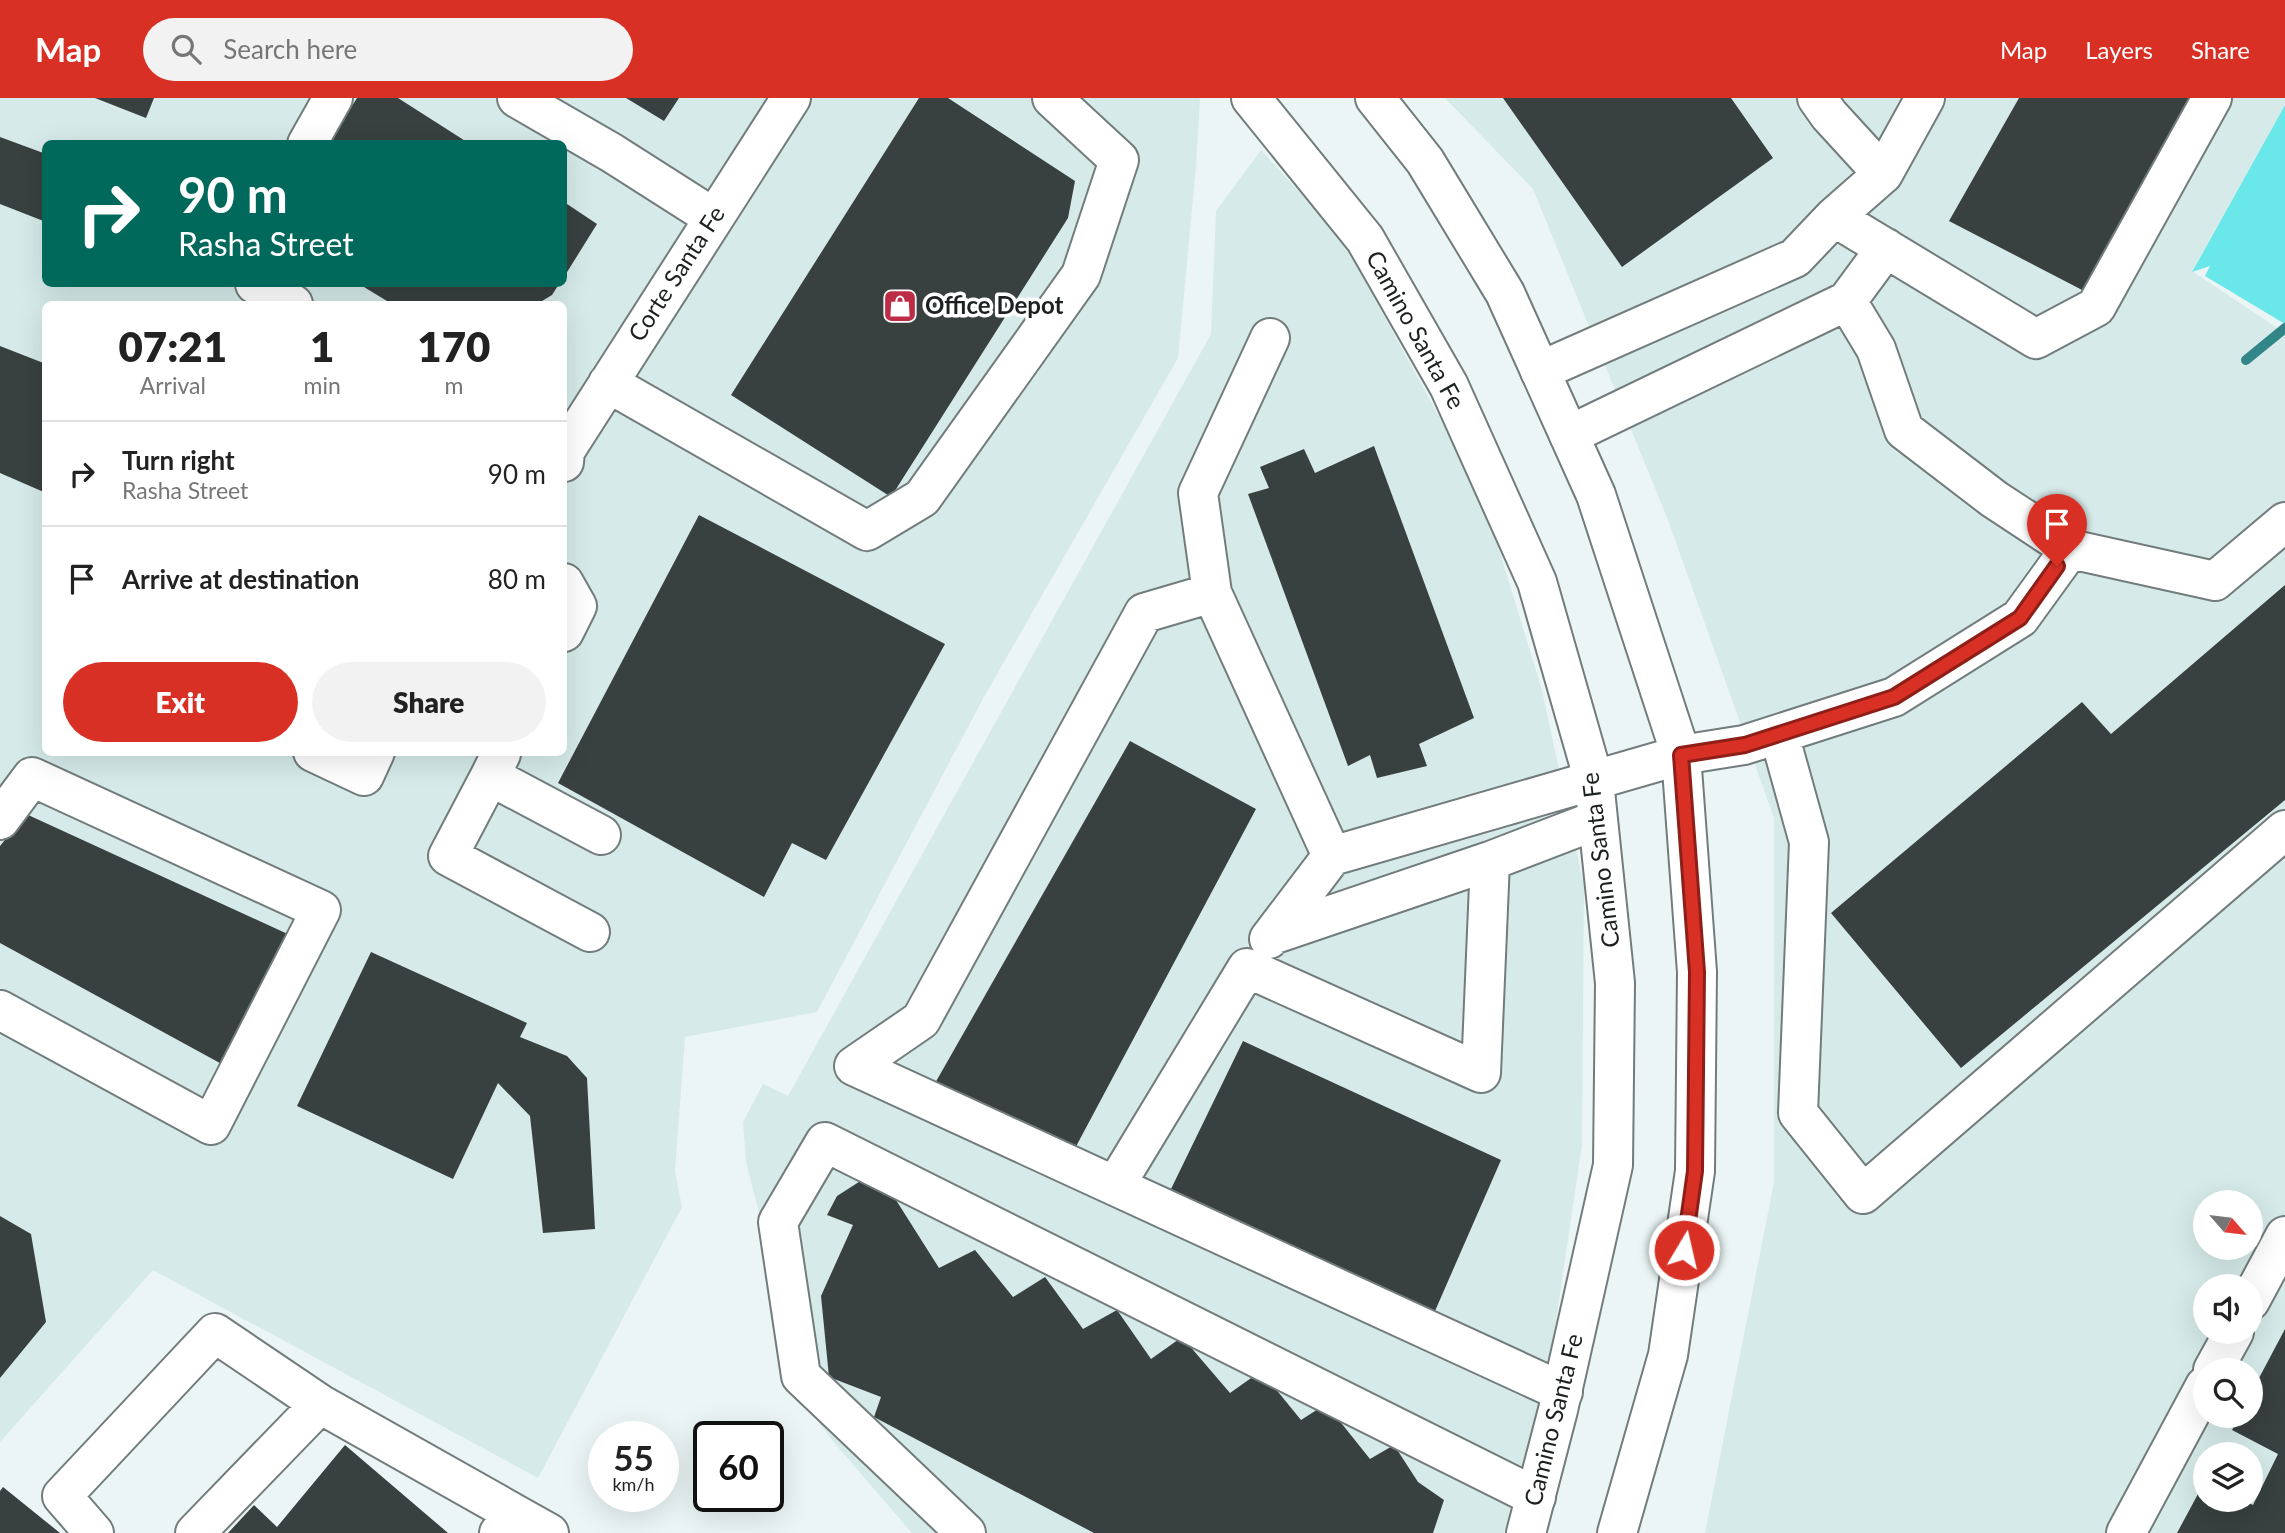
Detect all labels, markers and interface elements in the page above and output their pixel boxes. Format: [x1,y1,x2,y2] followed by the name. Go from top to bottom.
[143,18,633,81] search box
[35,29,101,69] text: Map
[167,30,205,68] icon: search
[223,33,357,65] text: Search here
[2000,35,2047,64] text: Map
[2085,35,2153,64] text: Layers
[2191,35,2250,64] text: Share
[178,165,288,223] text: 90 m
[63,168,154,259] icon: right
[621,200,730,346] street label: Corte Santa Fe
[178,224,354,263] text: Rasha Street
[1361,245,1472,413] street label: Camino Santa Fe
[881,287,919,325] shop icon: Office Depot
[925,290,1064,319] place label: Office Depot
[119,321,227,371] text: 07:21
[310,321,334,371] text: 1
[417,321,490,371] text: 170
[140,371,206,399] text: Arrival
[304,371,341,399] text: min
[444,371,463,399] text: m
[122,444,235,476] text: Turn right
[63,455,101,493] icon: right
[488,458,546,490] text: 90 m
[122,476,248,504] text: Rasha Street
[2027,494,2087,566] pin
[2038,505,2076,543] icon: arrive
[63,560,101,598] icon: arrive
[122,563,359,595] text: Arrive at destination
[488,563,546,595] text: 80 m
[63,662,298,742] button: Exit
[312,662,546,742] button: Share
[1574,771,1625,950] street label: Camino Santa Fe
[2193,1190,2263,1260] north arrow
[2193,1190,2263,1512] map controls
[1647,1213,1721,1287] position arrow
[2193,1274,2263,1344] button: sound
[1517,1331,1588,1509] street label: Camino Santa Fe
[2193,1358,2263,1428] button: search
[693,1421,784,1512] speed limit sign: 60
[613,1436,654,1478] text: 55
[2193,1442,2263,1512] button: layers
[612,1473,655,1495] text: km/h

